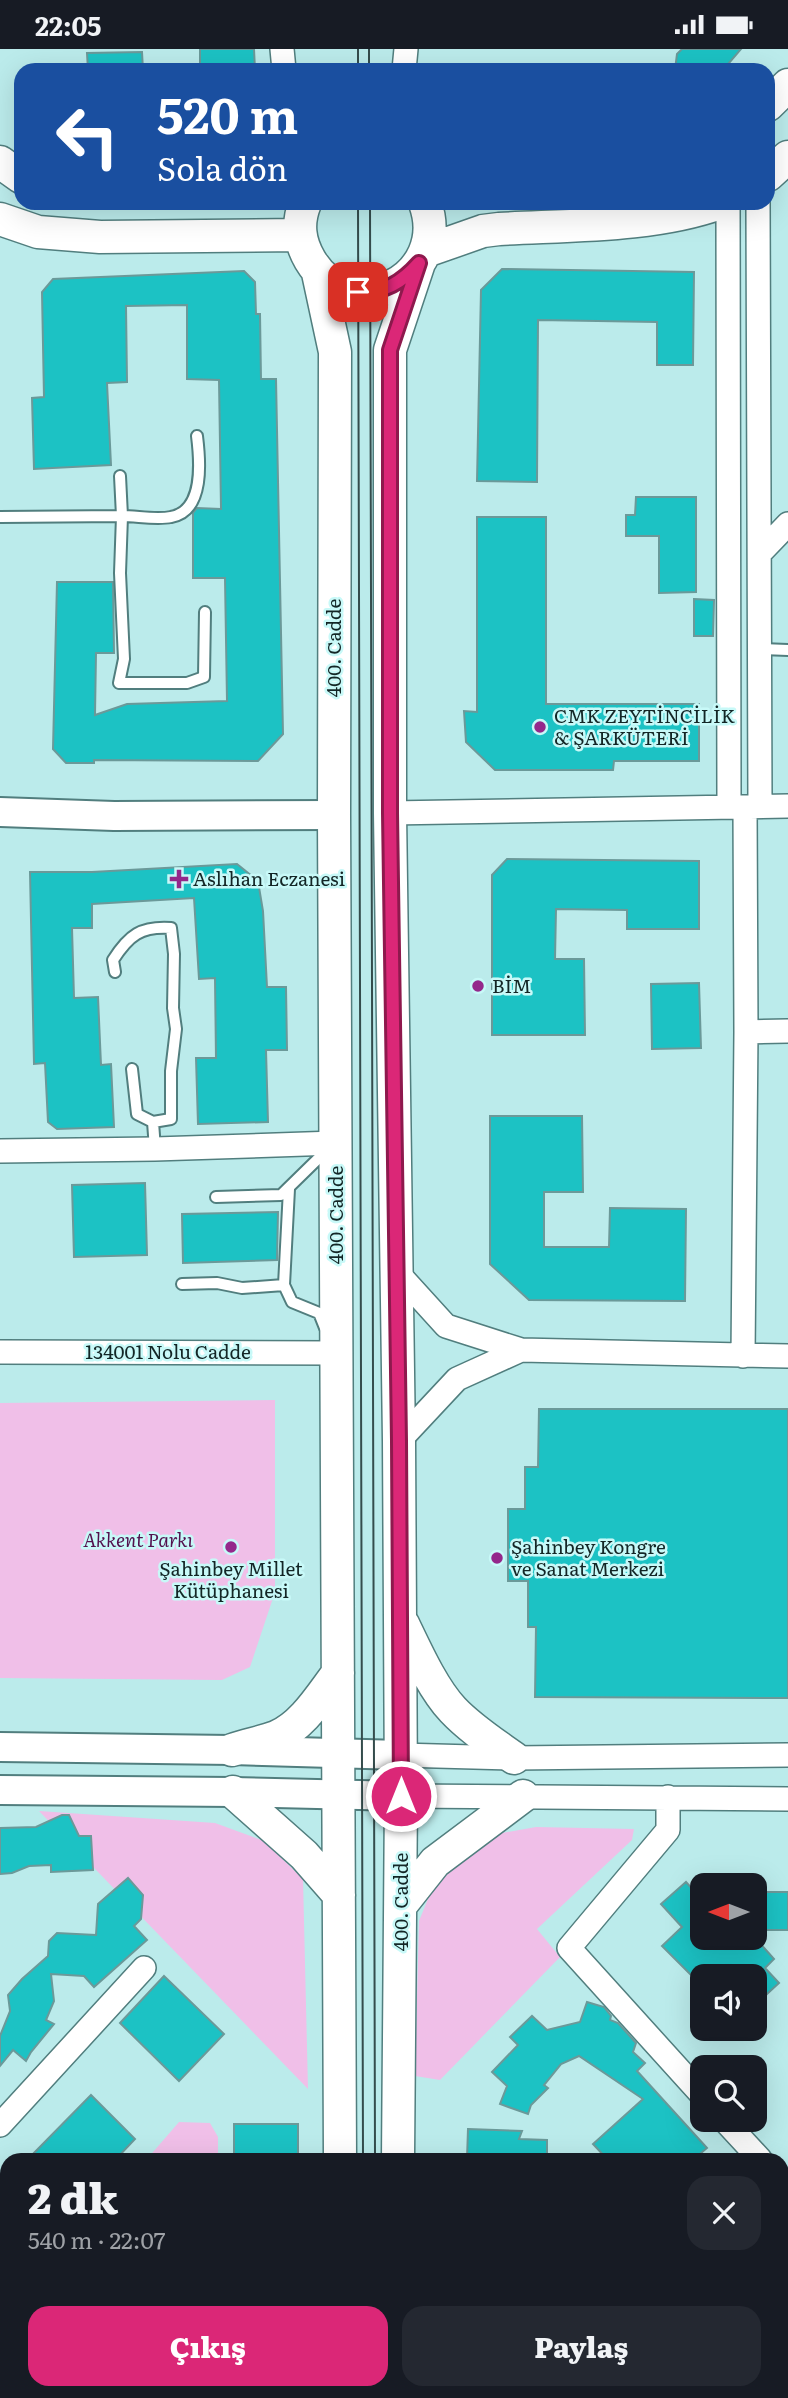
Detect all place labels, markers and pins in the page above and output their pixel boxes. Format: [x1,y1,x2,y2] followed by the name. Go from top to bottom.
[328,262,388,322] pin
[554,701,735,751] place label: CMK ZEYTİNCİLİK & ŞARKÜTERİ
[532,719,548,735] marker: CMK ZEYTİNCİLİK & ŞARKÜTERİ
[193,864,345,892] place label: Aslıhan Eczanesi
[171,871,187,887] marker: Aslıhan Eczanesi
[492,971,531,999] place label: BİM
[470,978,486,994] marker: BİM
[511,1532,666,1582] place label: Şahinbey Kongre ve Sanat Merkezi
[223,1539,239,1555] marker: Şahinbey Millet Kütüphanesi
[489,1550,505,1566] marker: Şahinbey Kongre ve Sanat Merkezi
[159,1554,303,1604] place label: Şahinbey Millet Kütüphanesi

